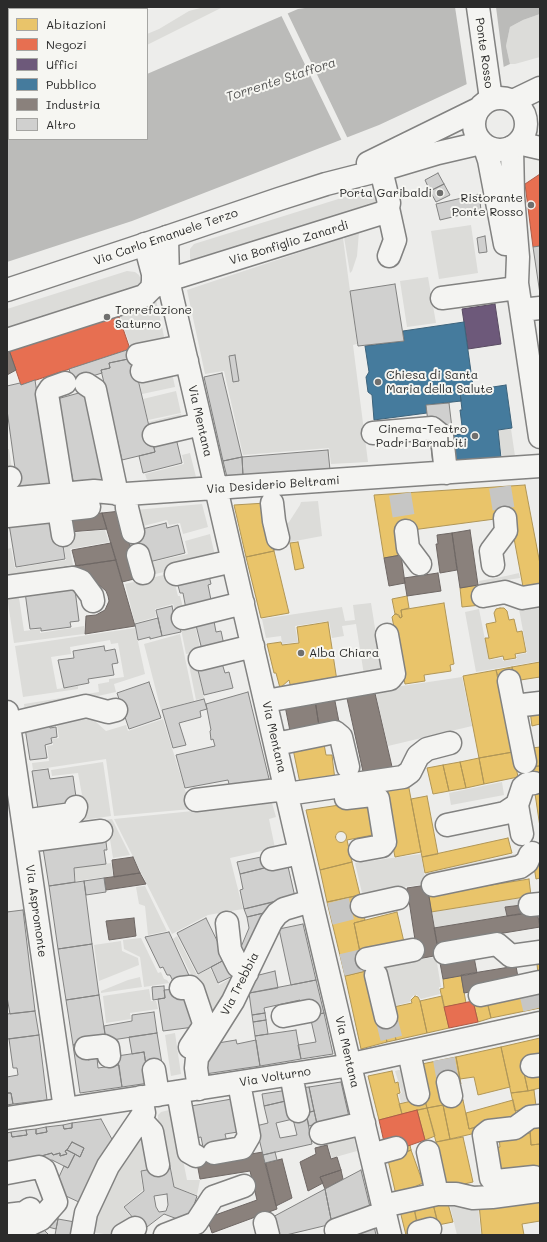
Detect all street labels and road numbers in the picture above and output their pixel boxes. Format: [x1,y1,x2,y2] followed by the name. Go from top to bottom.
[472,17,496,89] street label: Ponte Rosso
[92,206,240,268] street label: Via Carlo Emanuele Terzo
[228,218,350,268] street label: Via Bonfiglio Zanardi
[185,384,215,458] street label: Via Mentana
[206,473,340,497] street label: Via Desiderio Beltrami
[259,700,289,774] street label: Via Mentana
[22,864,50,958] street label: Via Aspromonte
[218,950,262,1018] street label: Via Trebbia
[332,1015,362,1089] street label: Via Mentana
[238,1064,312,1090] street label: Via Volturno

